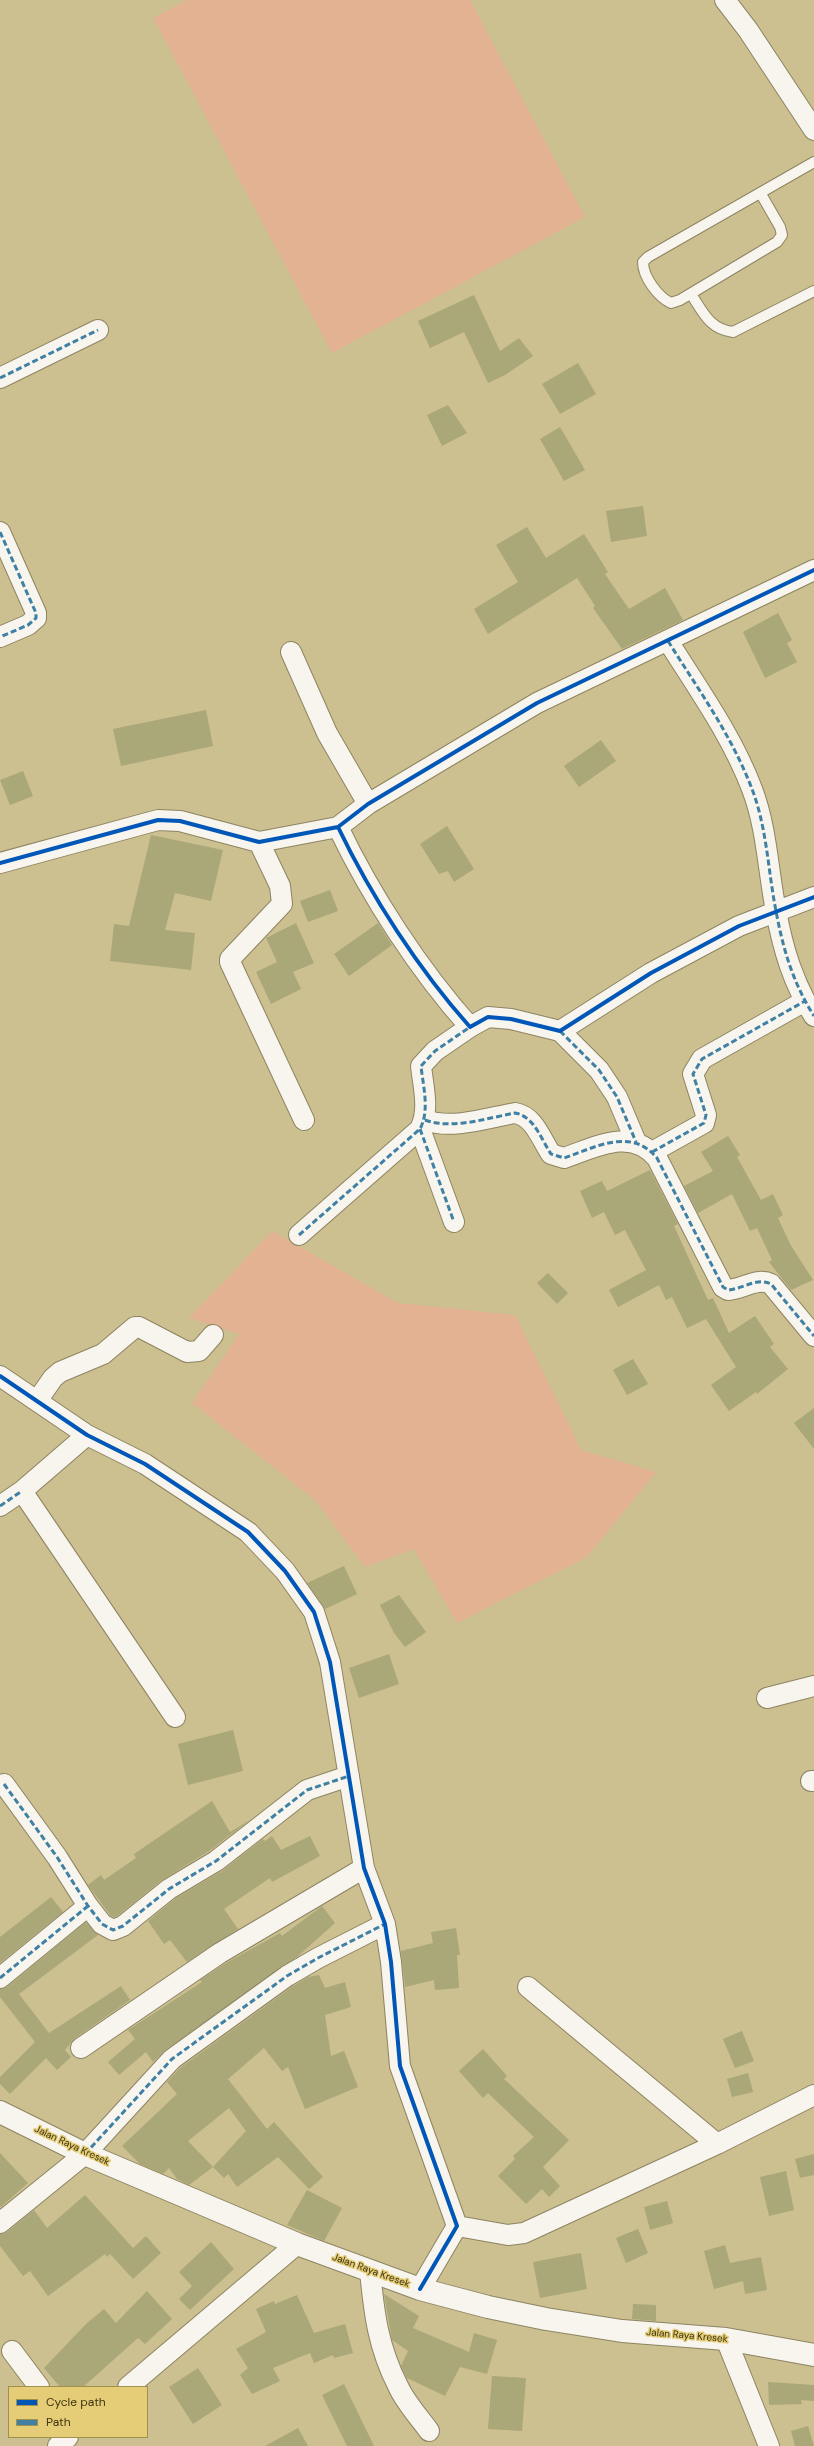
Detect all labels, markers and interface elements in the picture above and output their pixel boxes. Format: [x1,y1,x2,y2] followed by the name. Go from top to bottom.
[32,2123,112,2169] street label: Jalan Raya Kresek
[331,2251,411,2291] street label: Jalan Raya Kresek
[646,2326,728,2346] street label: Jalan Raya Kresek
[8,2386,148,2438] legend
[46,2394,106,2410] text: Cycle path
[46,2414,71,2430] text: Path

